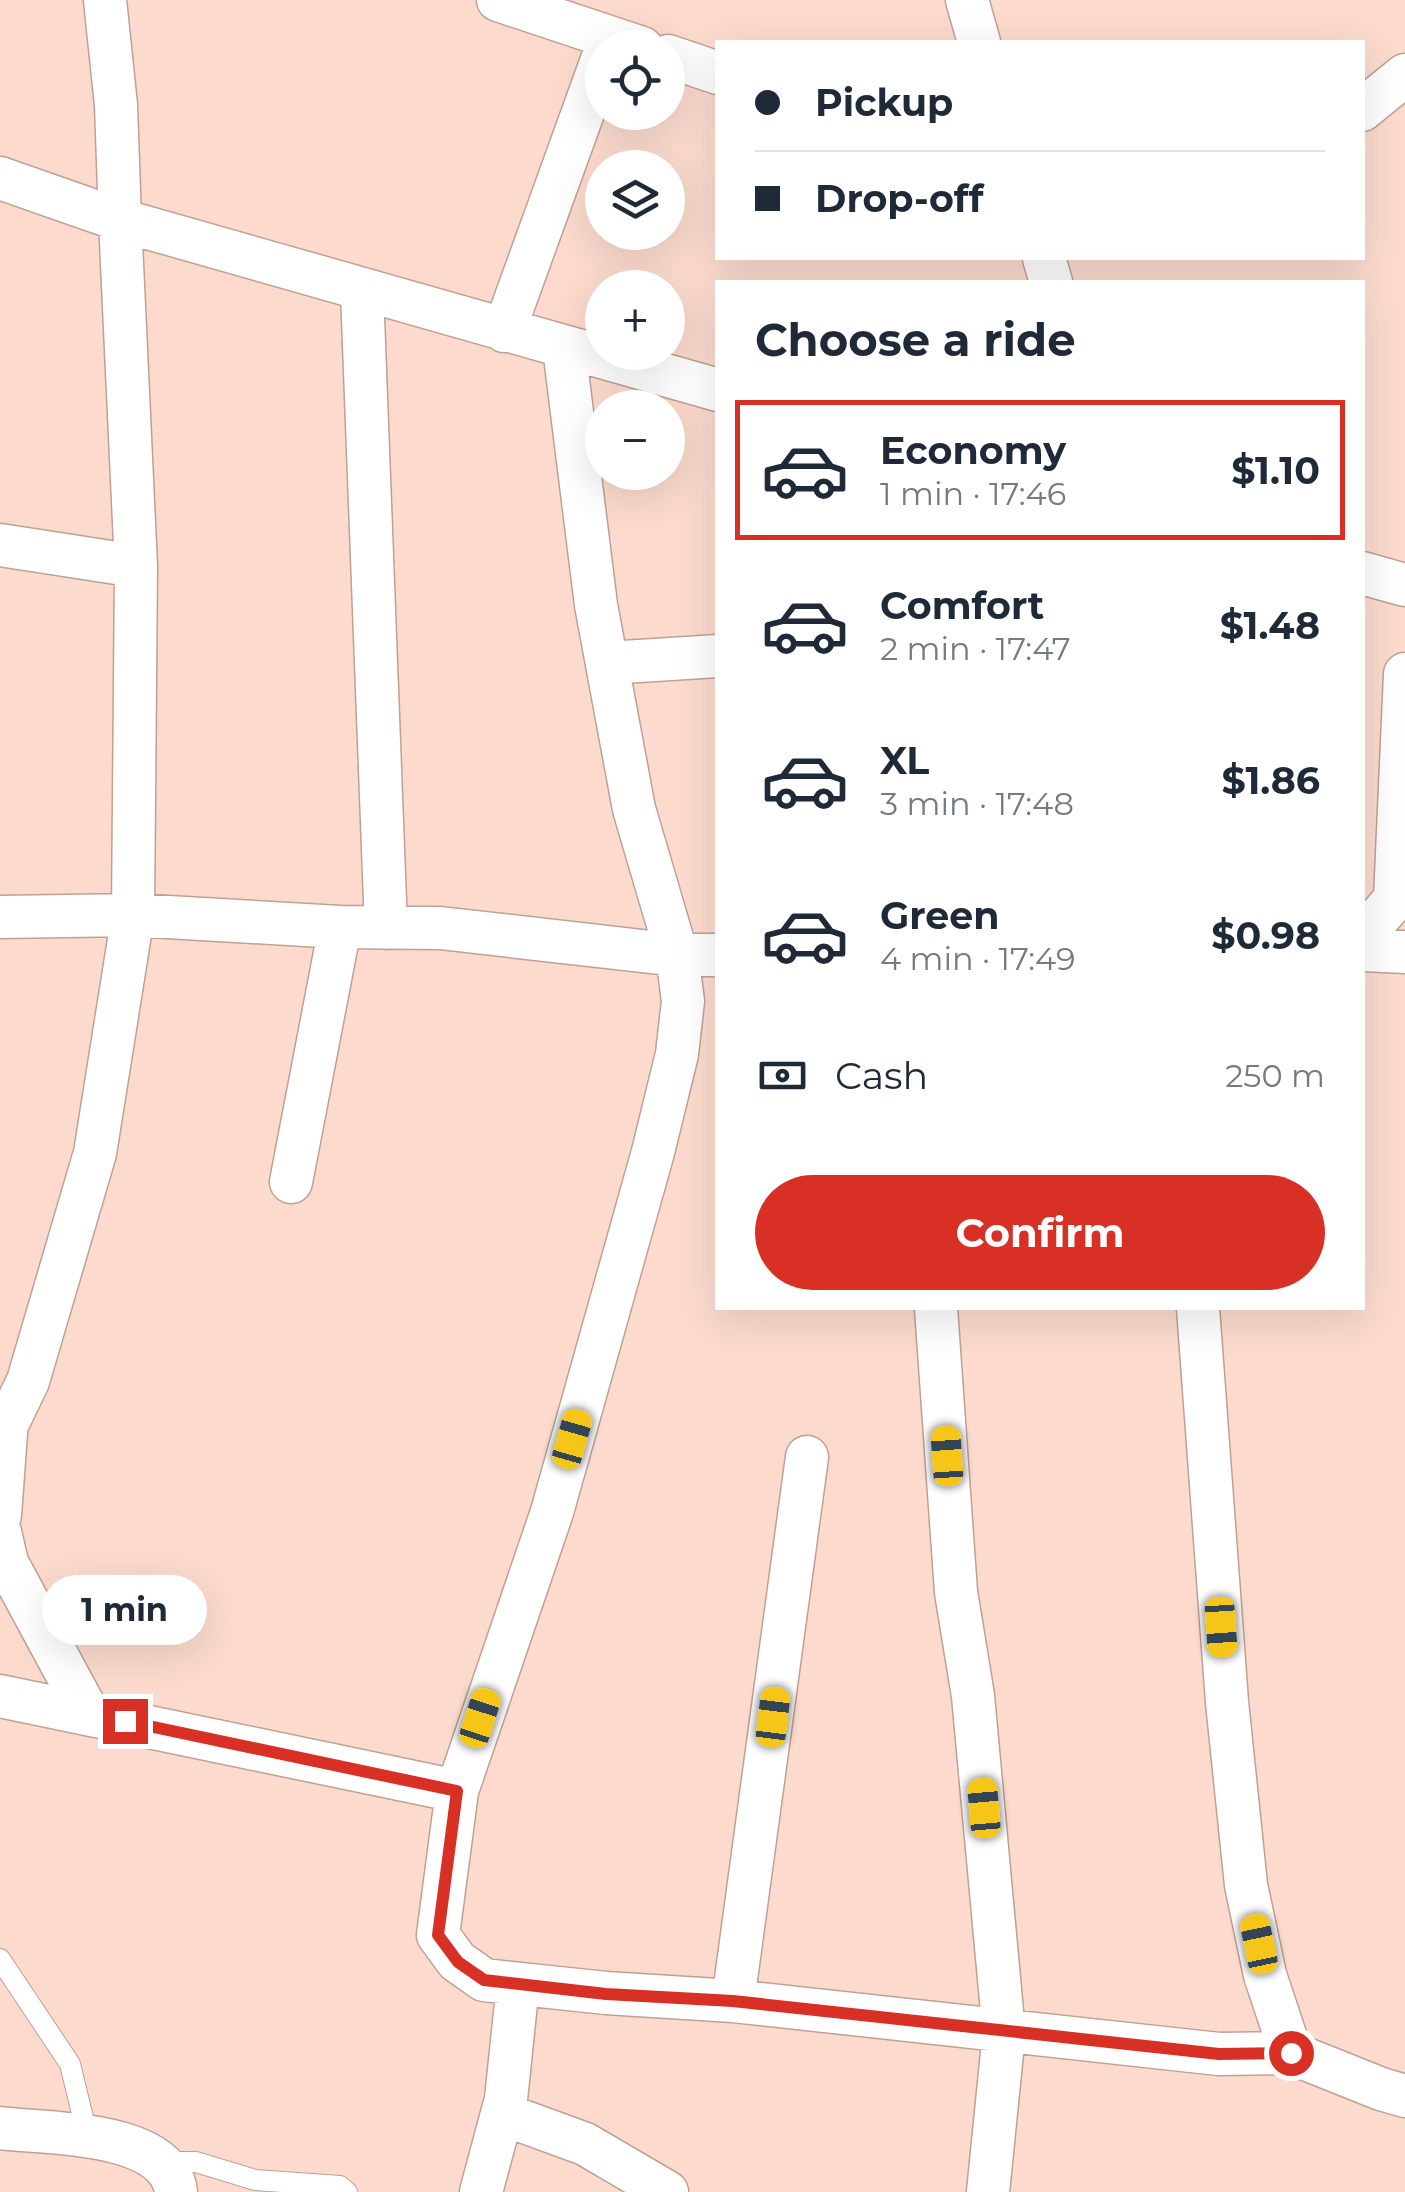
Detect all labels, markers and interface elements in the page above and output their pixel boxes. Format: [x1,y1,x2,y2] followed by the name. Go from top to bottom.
[585,30,685,490] map controls
[585,30,685,130] button: locate
[815,79,953,126] text: Pickup
[585,150,685,250] button: layers
[815,175,984,222] text: Drop-off
[585,270,685,370] button: +
[755,312,1076,367] text: Choose a ride
[585,390,685,490] button: −
[760,425,850,515] icon: car
[880,427,1066,474] text: Economy
[1231,447,1320,494] text: $1.10
[880,474,1066,513] text: 1 min · 17:46
[760,580,850,670] icon: car
[880,582,1044,629] text: Comfort
[1220,602,1320,649] text: $1.48
[880,629,1071,668] text: 2 min · 17:47
[760,735,850,825] icon: car
[880,737,929,784] text: XL
[1222,757,1320,804] text: $1.86
[880,784,1074,823] text: 3 min · 17:48
[760,890,850,980] icon: car
[880,892,1000,939] text: Green
[1211,912,1320,959] text: $0.98
[880,939,1076,978] text: 4 min · 17:49
[755,1048,810,1103] icon: cash
[835,1052,928,1099] text: Cash
[1225,1056,1325,1095] text: 250 m
[755,1175,1325,1290] button: Confirm
[549,1406,595,1472] car
[930,1425,964,1487] car
[42,1576,208,1646] callout: 1 min
[81,1590,168,1629] text: 1 min
[1204,1596,1238,1658] car
[456,1685,504,1751] car
[754,1685,792,1749] car
[103,1699,148,1744] route end
[966,1777,1002,1839] car
[1238,1912,1280,1976] car
[1269,2031,1314,2076] route start

